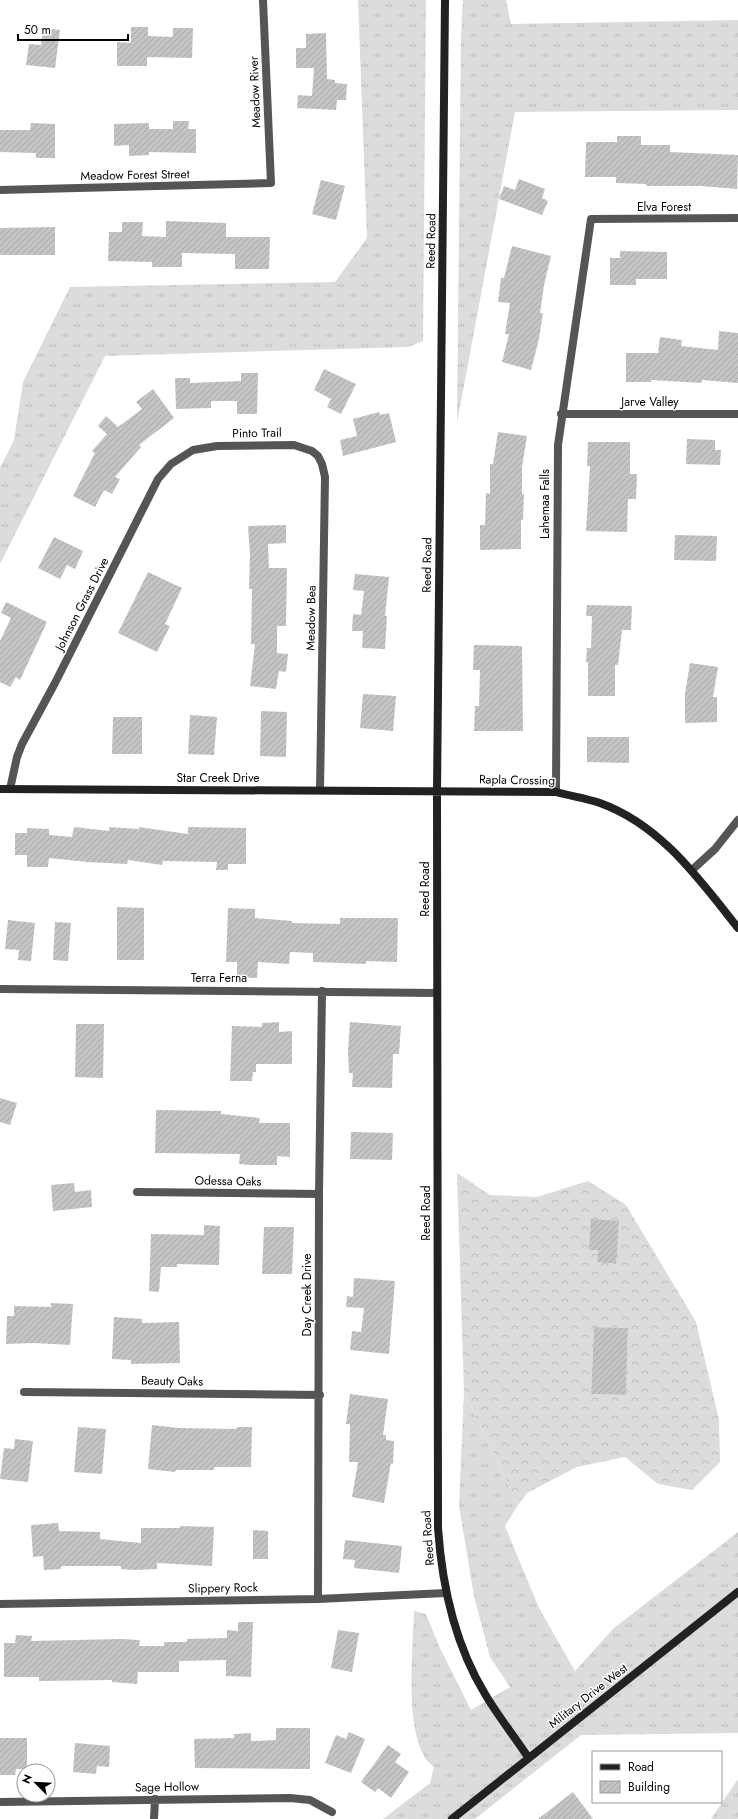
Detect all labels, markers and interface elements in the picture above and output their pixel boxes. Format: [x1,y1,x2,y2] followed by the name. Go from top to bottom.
[18,16,128,42] scale bar
[24,21,51,39] text: 50 m
[245,55,265,128] street label: Meadow River
[80,165,190,185] street label: Meadow Forest Street
[637,198,691,216] street label: Elva Forest
[422,213,440,269] street label: Reed Road
[619,393,679,411] street label: Jarve Valley
[232,424,282,442] street label: Pinto Trail
[536,469,554,539] street label: Lahemaa Falls
[418,537,436,593] street label: Reed Road
[50,554,113,656] street label: Johnson Grass Drive
[301,585,321,651] street label: Meadow Bea
[176,769,260,787] street label: Star Creek Drive
[479,770,555,790] street label: Rapla Crossing
[416,861,434,917] street label: Reed Road
[191,969,247,987] street label: Terra Ferna
[194,1171,262,1191] street label: Odessa Oaks
[417,1185,435,1241] street label: Reed Road
[298,1254,316,1336] street label: Day Creek Drive
[141,1371,203,1391] street label: Beauty Oaks
[417,1510,439,1566] street label: Reed Road
[188,1578,259,1598] street label: Slippery Rock
[545,1659,631,1733] street label: Military Drive West
[592,1751,722,1803] legend
[628,1758,654,1776] text: Road
[16,1763,56,1803] north arrow
[18,1772,36,1786] text: N
[135,1777,200,1797] street label: Sage Hollow
[628,1778,670,1796] text: Building

